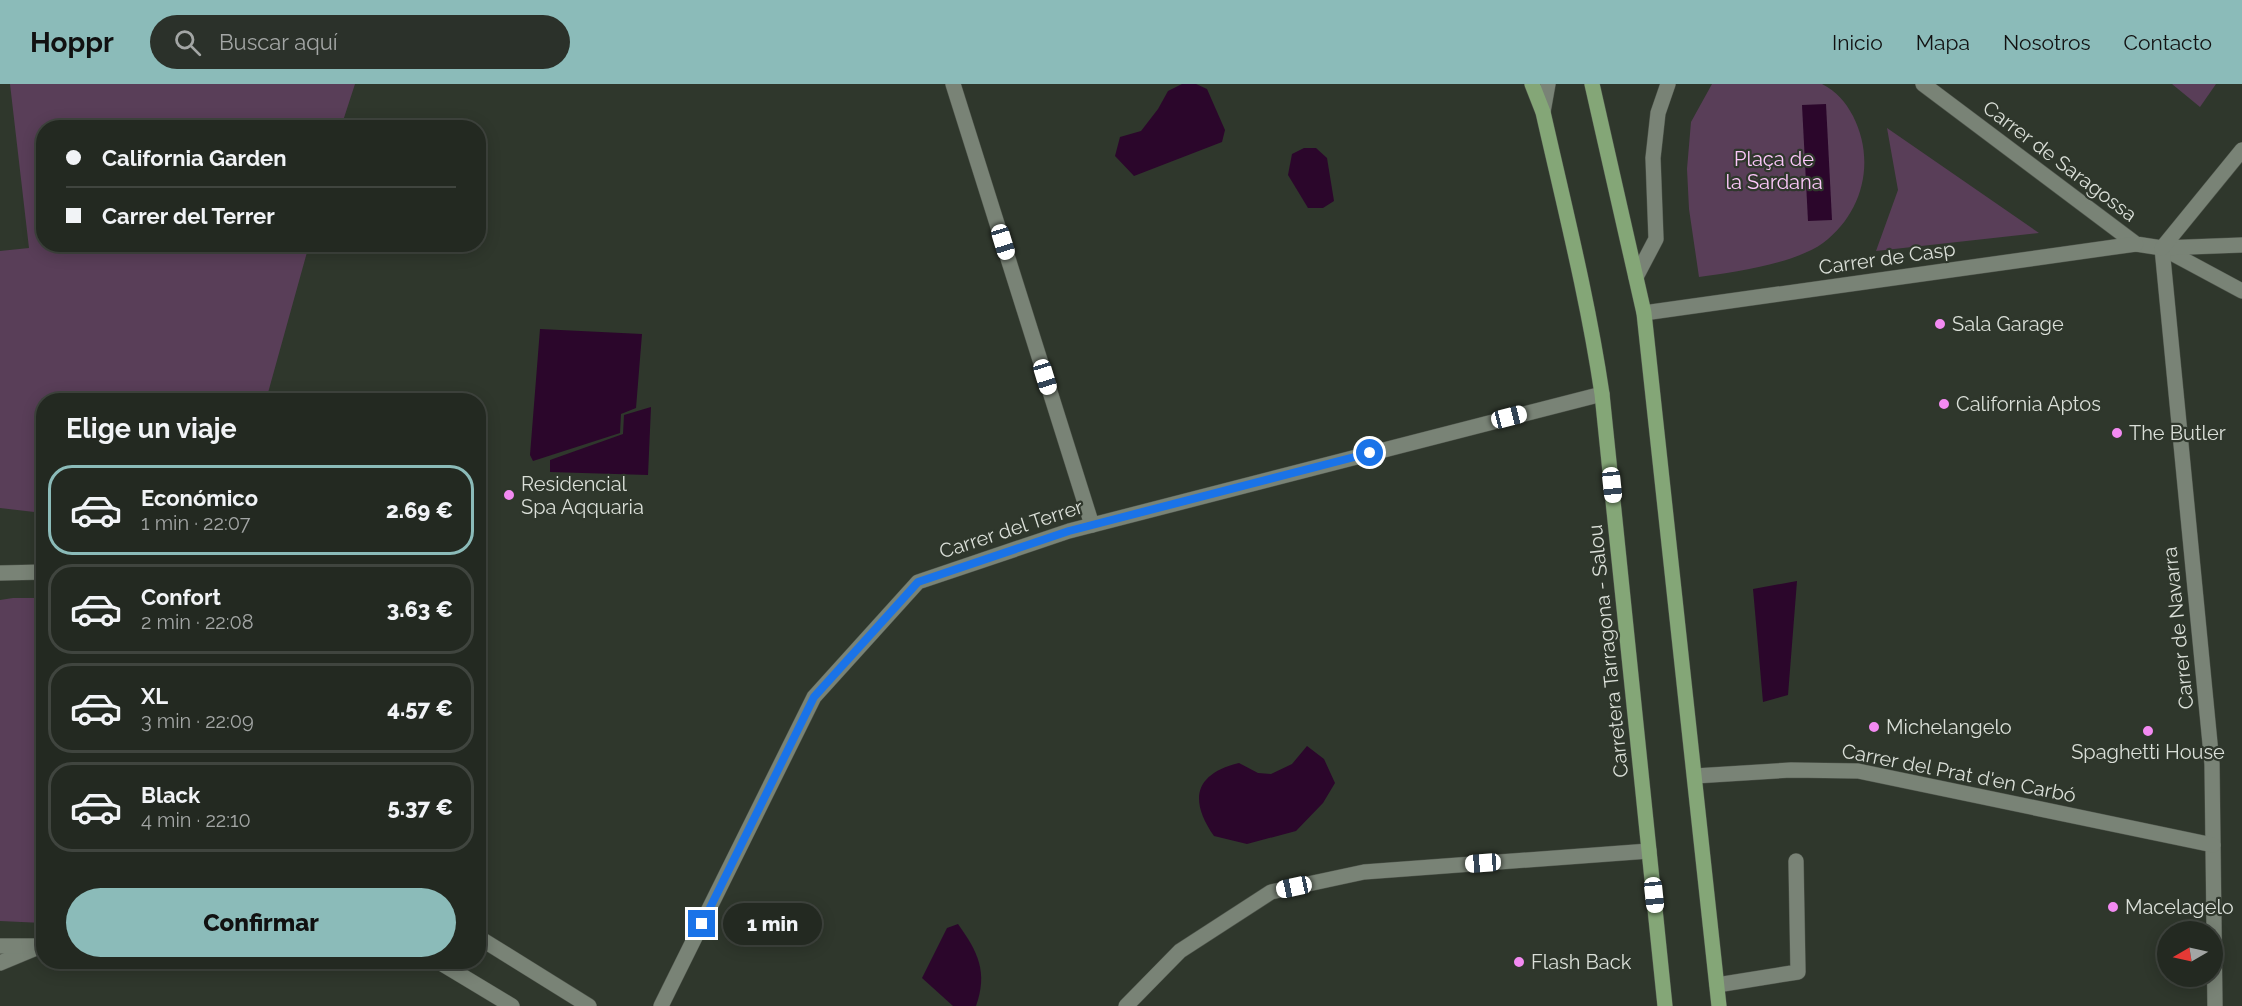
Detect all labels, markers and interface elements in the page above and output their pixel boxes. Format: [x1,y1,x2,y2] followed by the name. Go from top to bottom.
[150,15,570,69] search box
[30,26,114,59] text: Hoppr
[171,26,204,59] icon: search
[219,29,338,55] text: Buscar aquí
[1832,30,1883,55] text: Inicio
[1916,30,1970,55] text: Mapa
[2003,30,2091,55] text: Nosotros
[2124,30,2212,55] text: Contacto
[1978,95,2142,227] street label: Carrer de Saragossa
[102,145,287,171] text: California Garden
[1725,147,1823,194] park label: Plaça de la Sardana
[102,203,275,229] text: Carrer del Terrer
[989,222,1017,262] car
[1817,237,1957,279] street label: Carrer de Casp
[1952,312,2064,336] place label: Sala Garage
[1933,317,1947,331] marker: Sala Garage
[1031,357,1059,397] car
[1956,392,2101,416] place label: California Aptos
[1937,397,1951,411] marker: California Aptos
[1489,404,1529,430] car
[66,413,237,444] text: Elige un viaje
[2129,421,2226,445] place label: The Butler
[2110,426,2124,440] marker: The Butler
[1356,439,1383,466] route start
[1601,466,1623,504] car
[521,472,644,519] place label: Residencial Spa Aqquaria
[69,483,123,537] icon: car
[141,485,258,511] text: Económico
[502,488,516,502] marker: Residencial Spa Aqquaria
[936,494,1086,564] street label: Carrer del Terrer
[386,497,453,523] text: 2.69 €
[141,511,250,535] text: 1 min · 22:07
[1583,523,1633,779] street label: Carretera Tarragona - Salou
[2158,546,2198,710] street label: Carrer de Navarra
[69,582,123,636] icon: car
[141,584,221,610] text: Confort
[387,596,453,622] text: 3.63 €
[141,610,254,634] text: 2 min · 22:08
[69,681,123,735] icon: car
[141,683,168,709] text: XL
[387,695,453,721] text: 4.57 €
[141,709,254,733] text: 3 min · 22:09
[1886,715,2012,739] place label: Michelangelo
[1867,720,1881,734] marker: Michelangelo
[2141,724,2155,738] marker: Spaghetti House
[1840,739,2078,808] street label: Carrer del Prat d'en Carbó
[2071,740,2225,764] place label: Spaghetti House
[69,780,123,834] icon: car
[141,782,200,808] text: Black
[388,794,453,820] text: 5.37 €
[141,808,251,832] text: 4 min · 22:10
[1464,853,1502,873] car
[1275,874,1313,900] car
[1643,876,1665,914] car
[66,888,456,957] button: Confirmar
[2125,895,2234,919] place label: Macelagelo
[2106,900,2120,914] marker: Macelagelo
[723,903,822,945] callout: 1 min
[688,910,715,937] route end
[747,912,798,936] text: 1 min
[2157,921,2223,987] north arrow
[2157,921,2223,987] map controls
[1531,950,1632,974] place label: Flash Back
[1512,955,1526,969] marker: Flash Back

